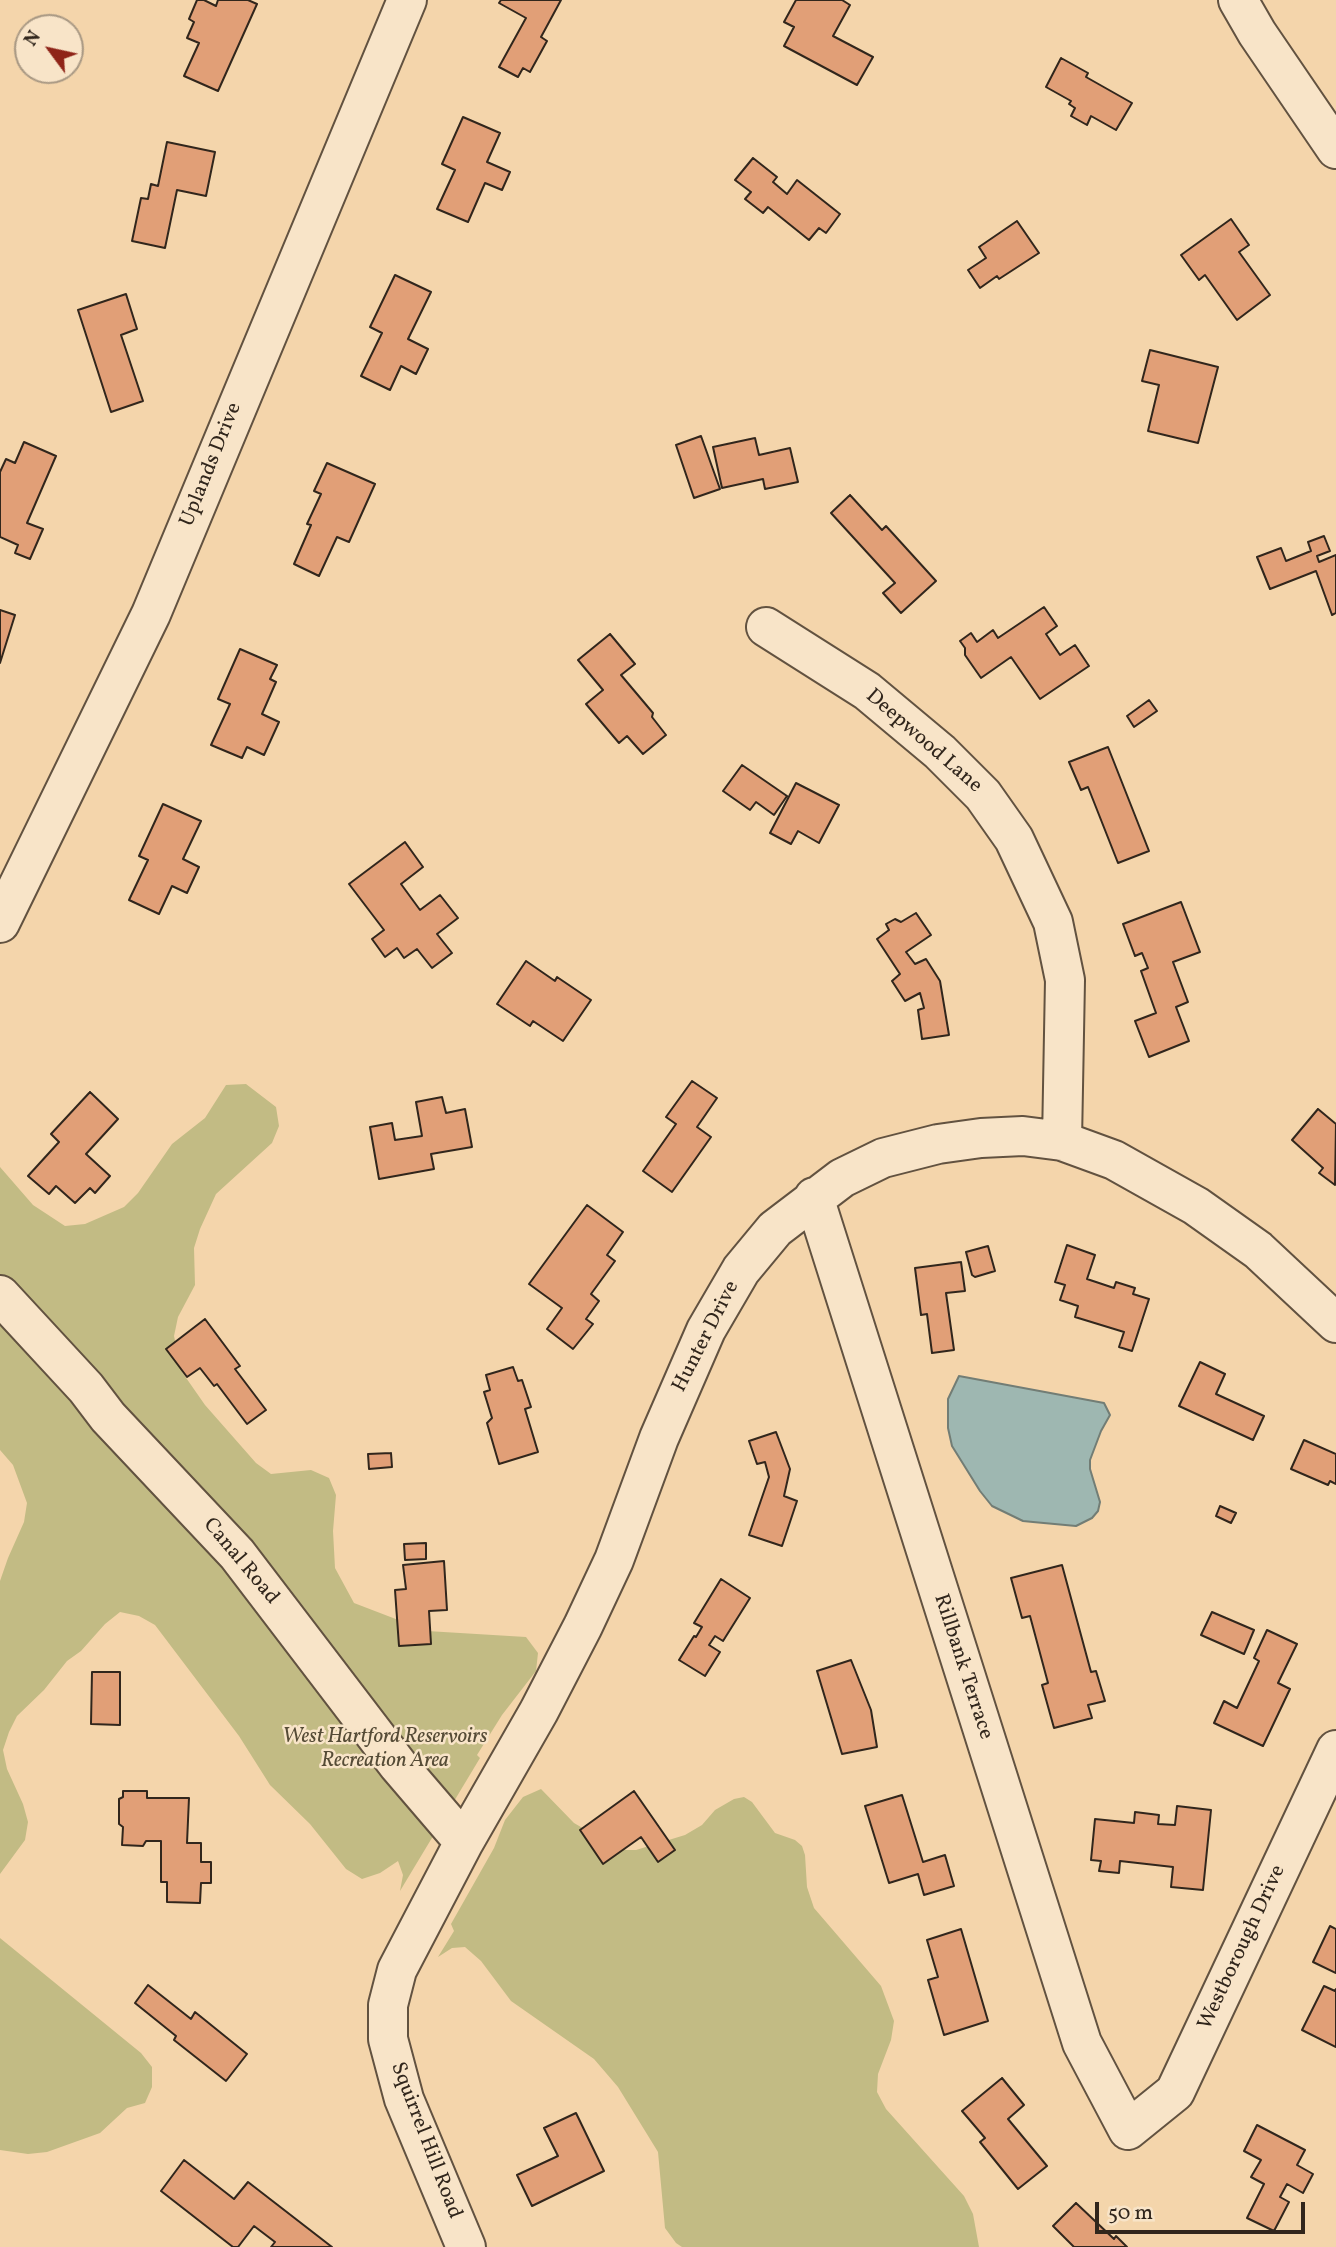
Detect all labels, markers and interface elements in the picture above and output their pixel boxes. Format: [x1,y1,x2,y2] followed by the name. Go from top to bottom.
[14,14,84,84] north arrow
[18,26,48,52] text: N
[176,399,248,531] street label: Uplands Drive
[860,685,986,799] street label: Deepwood Lane
[668,1277,746,1397] street label: Hunter Drive
[197,1514,283,1610] street label: Canal Road
[927,1591,997,1743] street label: Rillbank Terrace
[283,1725,487,1775] park label: West Hartford Reservoirs Recreation Area
[1194,1862,1292,2034] street label: Westborough Drive
[384,2059,466,2223] street label: Squirrel Hill Road
[1098,2188,1308,2232] scale bar
[1108,2199,1153,2228] text: 50 m

